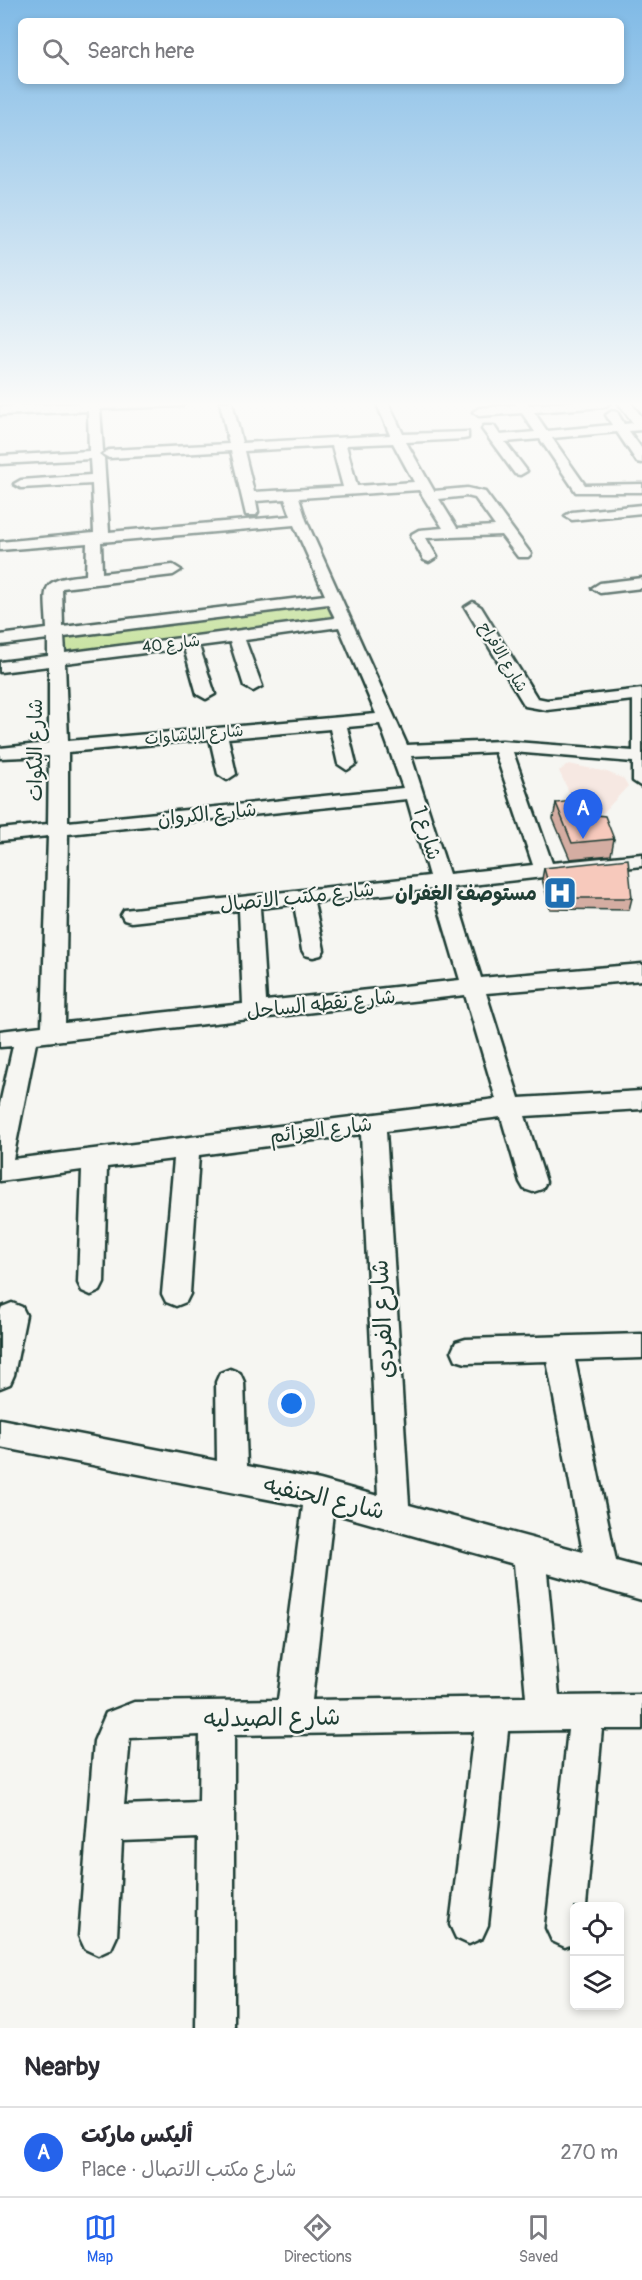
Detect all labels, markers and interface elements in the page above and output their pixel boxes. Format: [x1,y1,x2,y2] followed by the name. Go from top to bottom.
[18,18,624,84] search box
[39,35,72,68] icon: search
[87,37,194,65] text: Search here
[473,618,532,696] street label: شارع الافراح
[141,631,201,658] street label: شارع 40
[23,698,49,802] street label: شارع البكوات
[144,721,244,750] street label: شارع الباشاوات
[564,790,602,839] pin: A
[156,796,258,833] street label: شارع الكروان
[406,803,447,863] street label: شارع 1
[542,875,578,911] hospital icon: مستوصف الغفران
[218,876,376,919] street label: شارع مكتب الاتصال
[395,881,537,906] place label: مستوصف الغفران
[245,984,397,1025] street label: شارع نقطه الساحل
[268,1111,374,1151] street label: شارع العزائم
[365,1259,403,1379] street label: شارع الفردي
[277,1389,306,1418] your location
[260,1470,387,1528] street label: شارع الحنفيه
[203,1702,341,1736] street label: شارع الصيدليه
[570,1902,624,2010] map controls
[570,1902,624,1956] button: locate
[570,1956,624,2010] button: layers
[24,2051,100,2083] text: Nearby
[81,2121,192,2149] text: أليكس ماركت
[37,2140,50,2165] text: A
[560,2140,618,2165] text: 270 m
[81,2157,297,2182] text: Place · شارع مكتب الاتصال
[84,2211,117,2267] tab: Map
[284,2211,352,2267] tab: Directions
[519,2211,558,2267] tab: Saved

